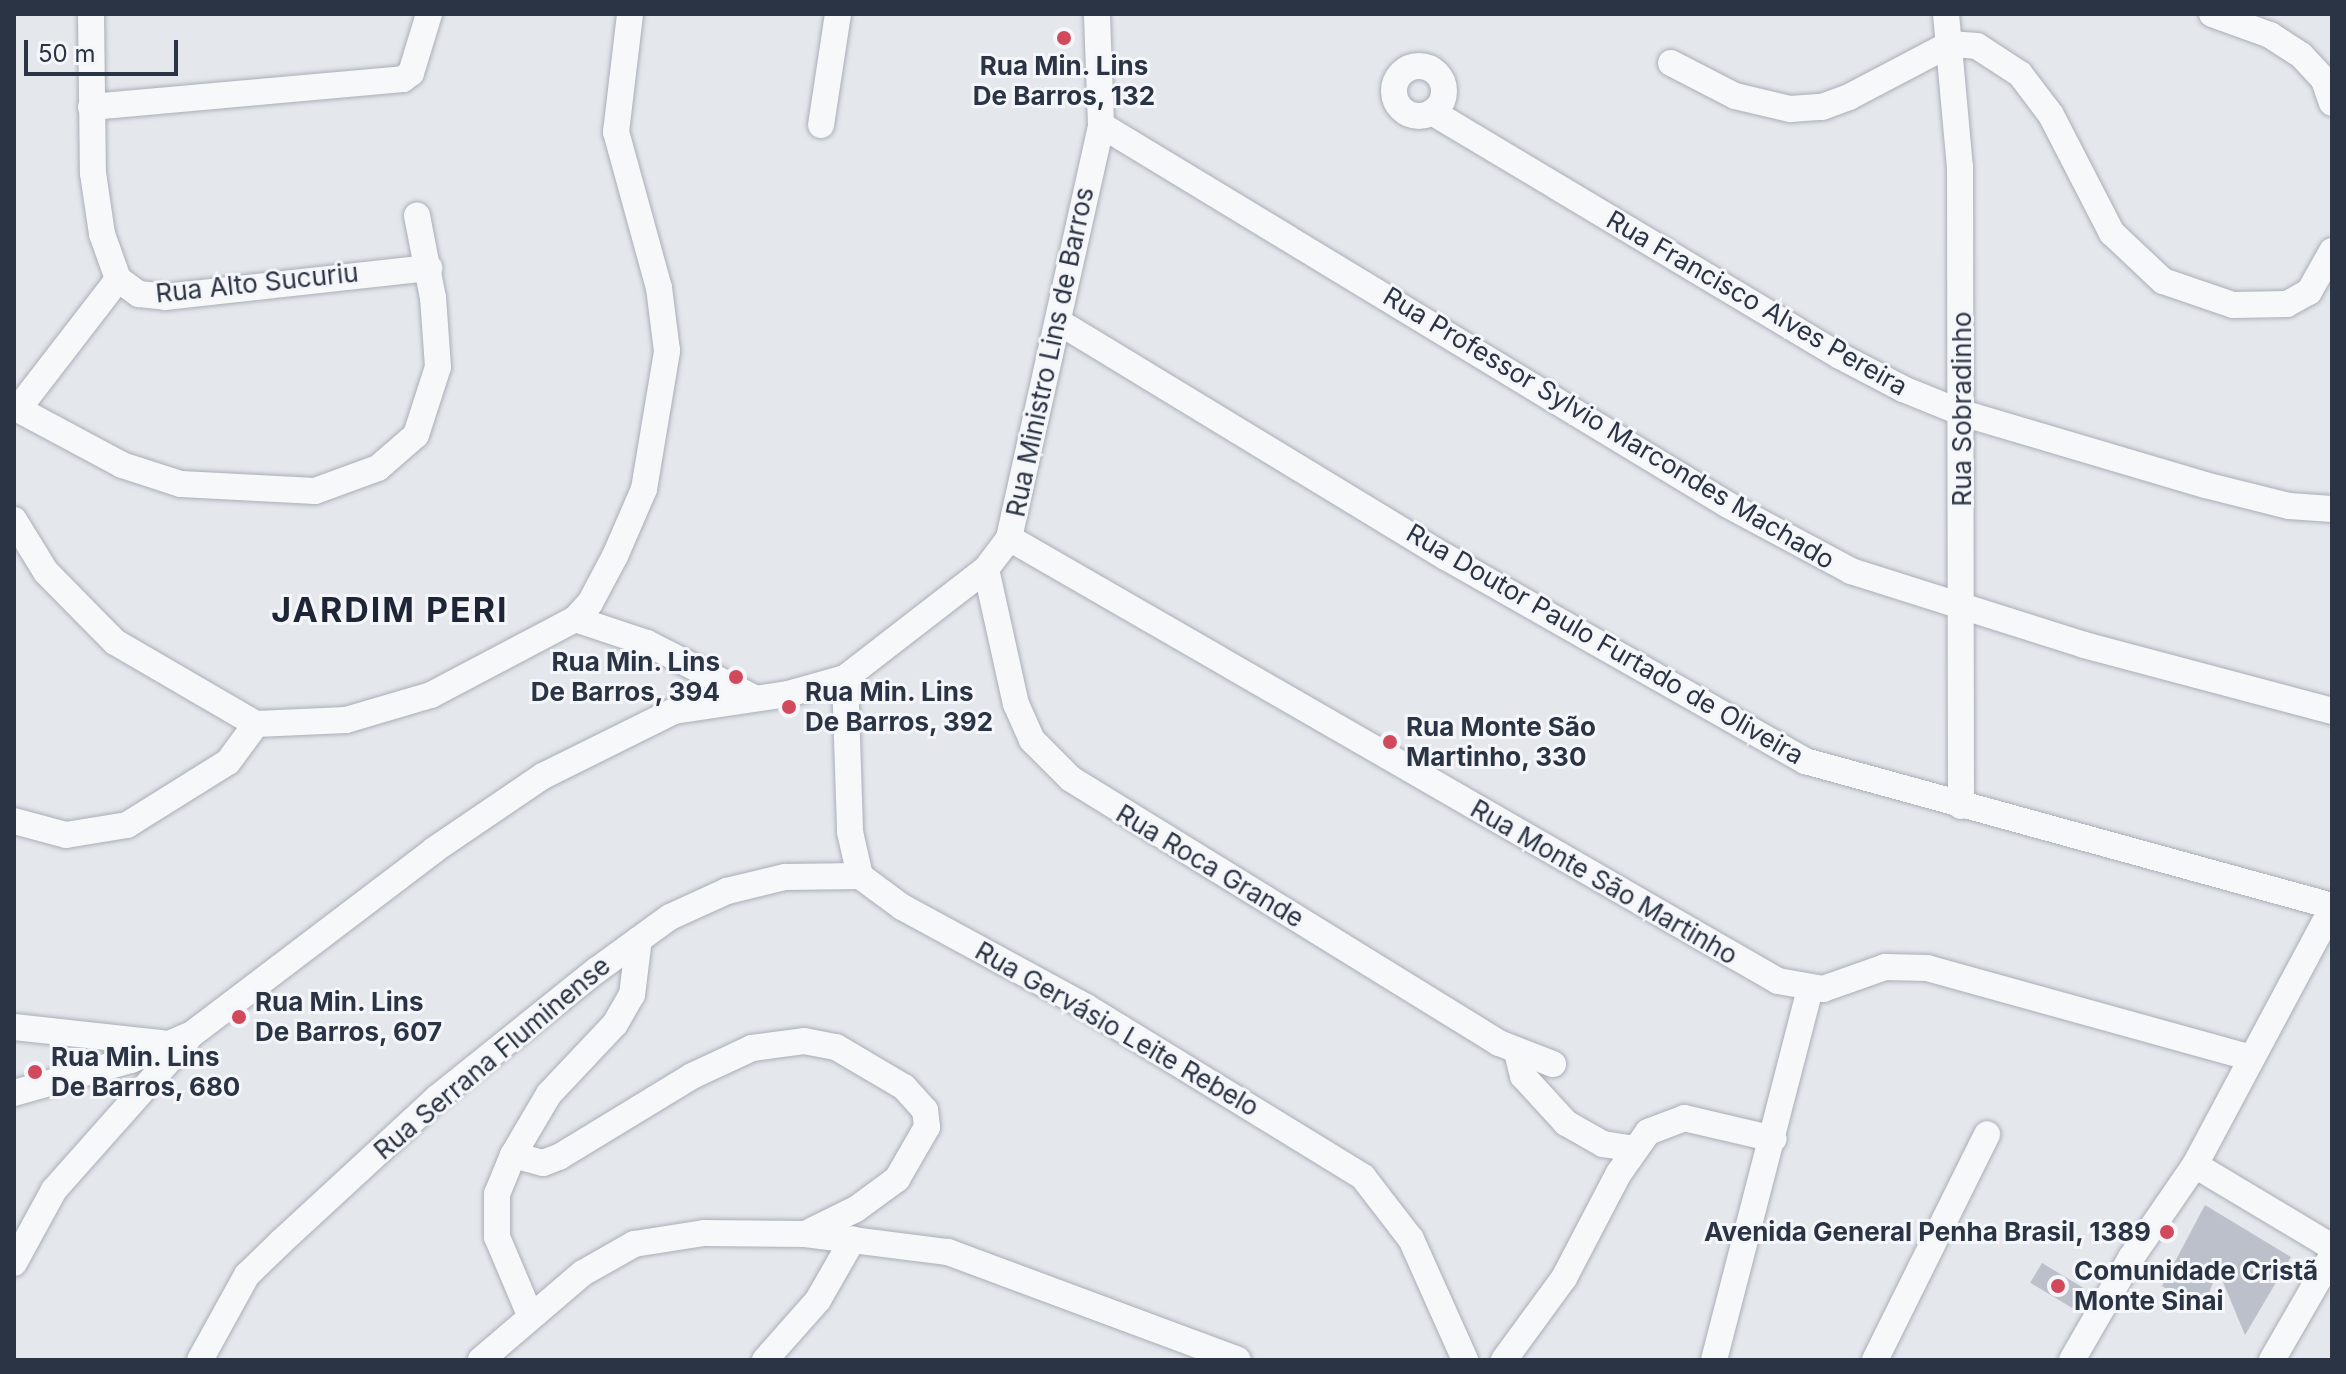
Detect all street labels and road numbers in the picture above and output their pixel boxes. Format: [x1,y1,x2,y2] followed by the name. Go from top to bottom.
[1000,184,1100,520] street label: Rua Ministro Lins de Barros
[1601,204,1913,402] street label: Rua Francisco Alves Pereira
[154,257,360,309] street label: Rua Alto Sucuriu
[1378,280,1840,576] street label: Rua Professor Sylvio Marcondes Machado
[1946,311,1978,507] street label: Rua Sobradinho
[1401,517,1809,771] street label: Rua Doutor Paulo Furtado de Oliveira
[1465,793,1743,971] street label: Rua Monte São Martinho
[1111,798,1309,934] street label: Rua Roca Grande
[970,935,1264,1123] street label: Rua Gervásio Leite Rebelo
[368,950,616,1166] street label: Rua Serrana Fluminense

